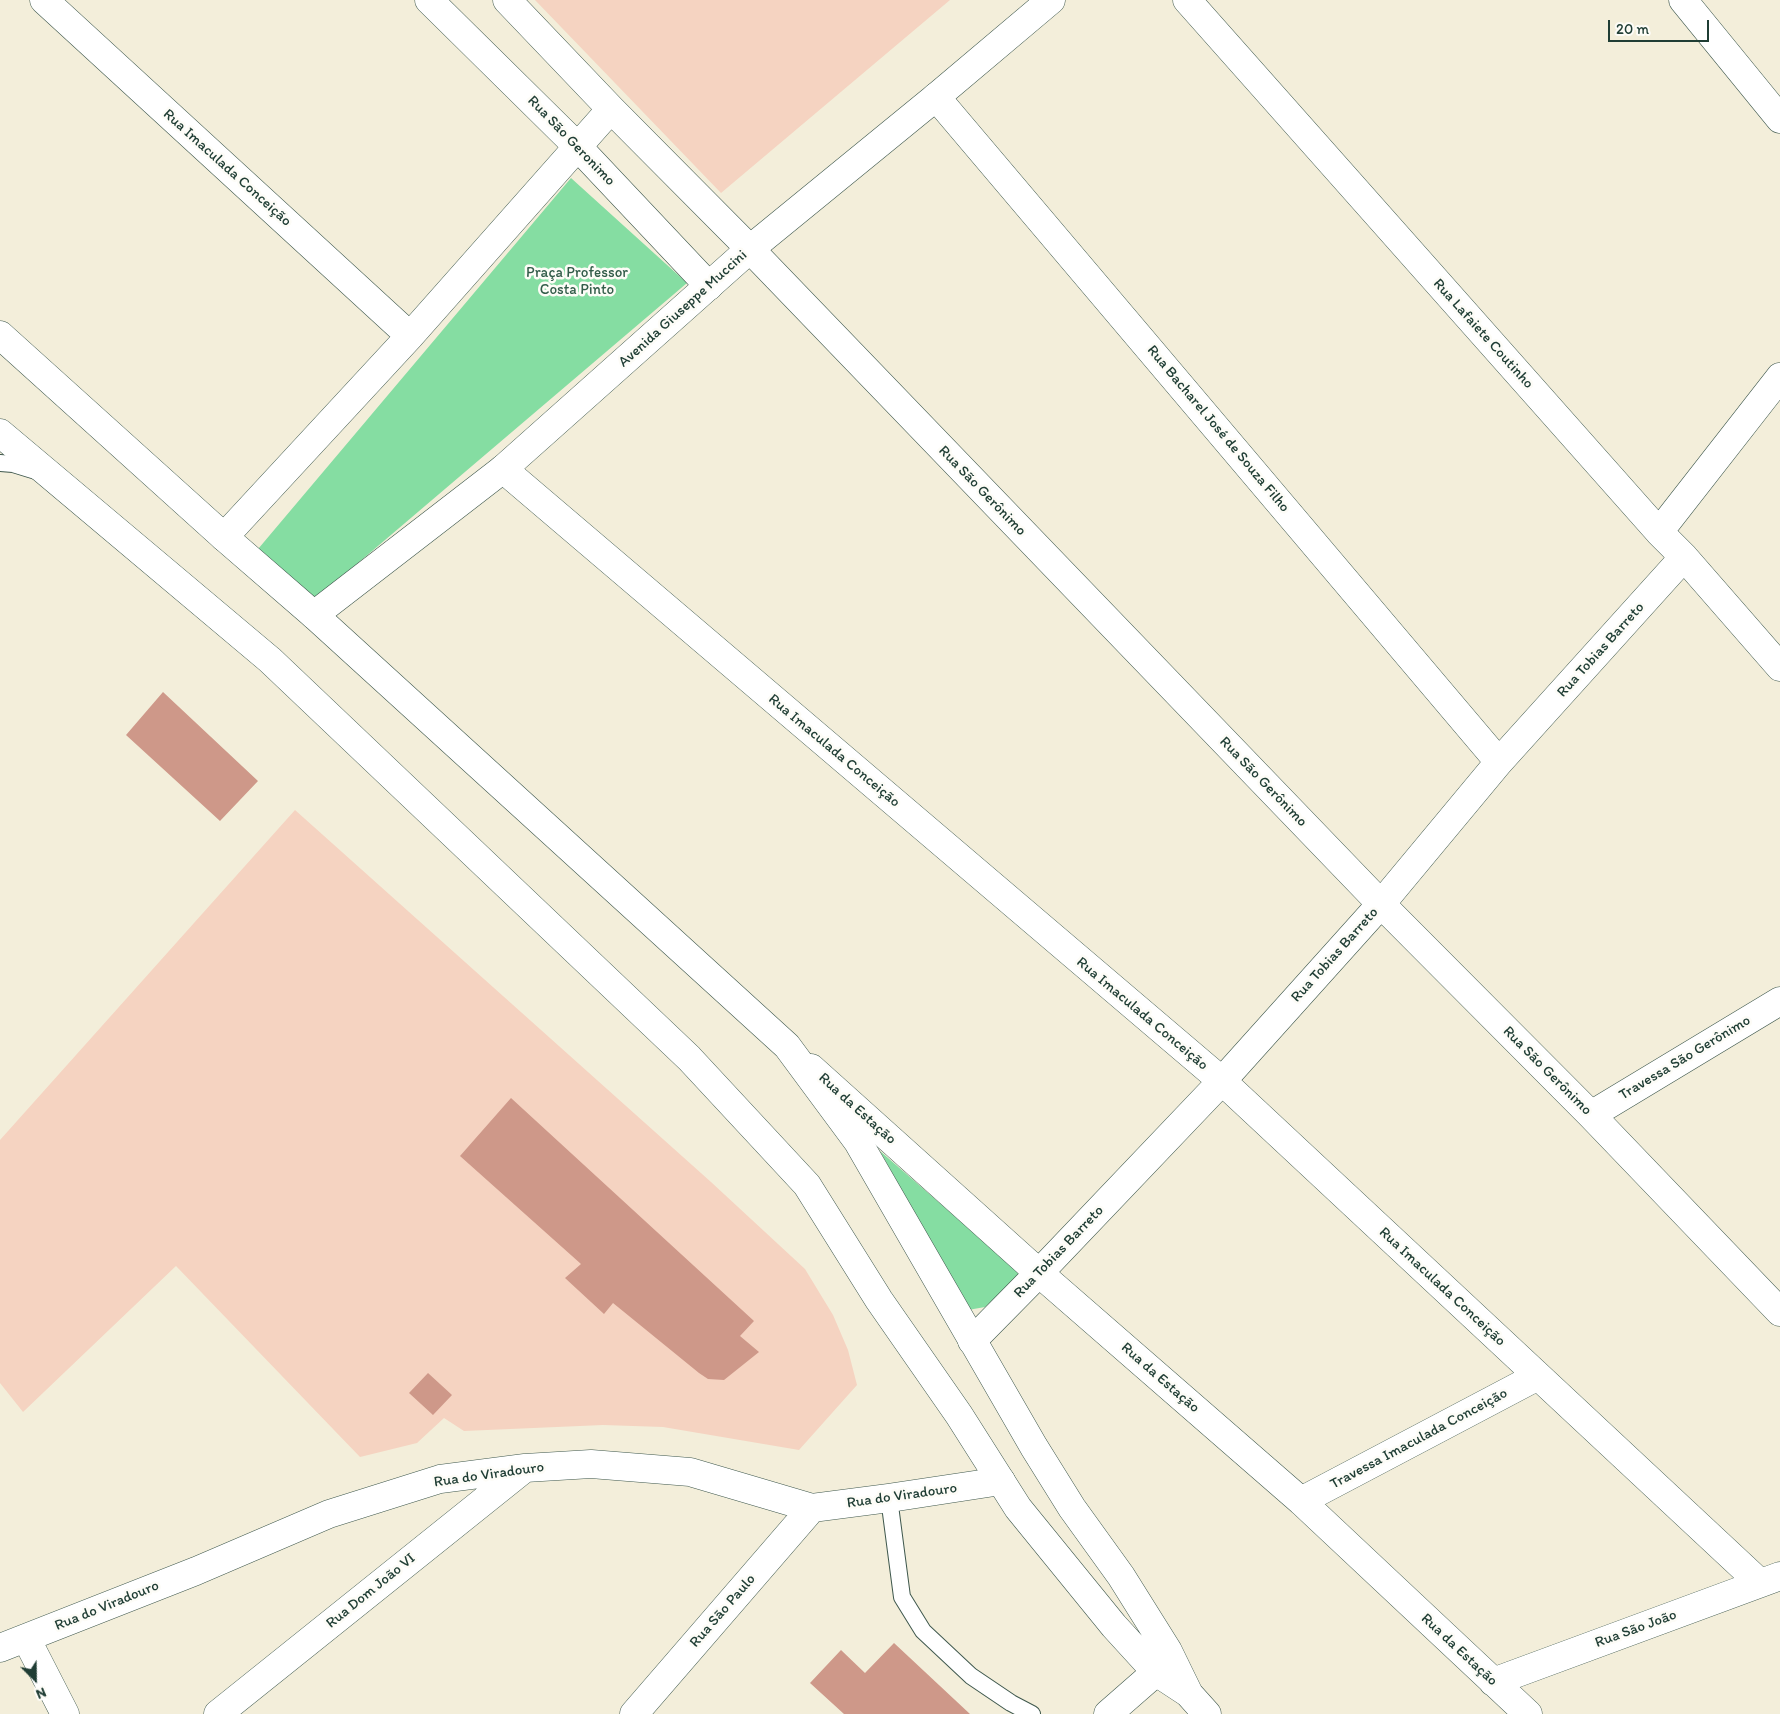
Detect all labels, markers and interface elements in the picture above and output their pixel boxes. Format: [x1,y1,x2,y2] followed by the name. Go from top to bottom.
[1610,10,1711,42] scale bar
[1616,20,1649,38] text: 20 m
[523,92,619,190] street label: Rua São Geronimo
[159,106,295,230] street label: Rua Imaculada Conceição
[615,246,751,372] street label: Avenida Giuseppe Muccini
[526,264,628,299] park label: Praça Professor Costa Pinto
[1429,275,1537,393] street label: Rua Lafaiete Coutinho
[1143,342,1293,516] street label: Rua Bacharel José de Souza Filho
[934,442,1030,540] street label: Rua São Gerônimo
[1554,599,1648,701] street label: Rua Tobias Barreto
[764,691,904,811] street label: Rua Imaculada Conceição
[1215,733,1311,831] street label: Rua São Gerônimo
[1288,904,1382,1006] street label: Rua Tobias Barreto
[1072,954,1212,1074] street label: Rua Imaculada Conceição
[1616,1012,1754,1104] street label: Travessa São Gerônimo
[1499,1023,1595,1119] street label: Rua São Gerônimo
[814,1069,900,1149] street label: Rua da Estação
[1010,1202,1108,1302] street label: Rua Tobias Barreto
[1375,1224,1509,1350] street label: Rua Imaculada Conceição
[1117,1339,1203,1417] street label: Rua da Estação
[1327,1384,1511,1494] street label: Travessa Imaculada Conceição
[433,1458,545,1492] street label: Rua do Viradouro
[846,1479,958,1513] street label: Rua do Viradouro
[323,1549,419,1633] street label: Rua Dom João VI
[686,1571,760,1651] street label: Rua São Paulo
[52,1577,162,1635] street label: Rua do Viradouro
[1593,1606,1679,1652] street label: Rua São João
[1417,1610,1501,1690] street label: Rua da Estação
[10,1654,60,1704] north arrow
[33,1684,49,1703] text: N

